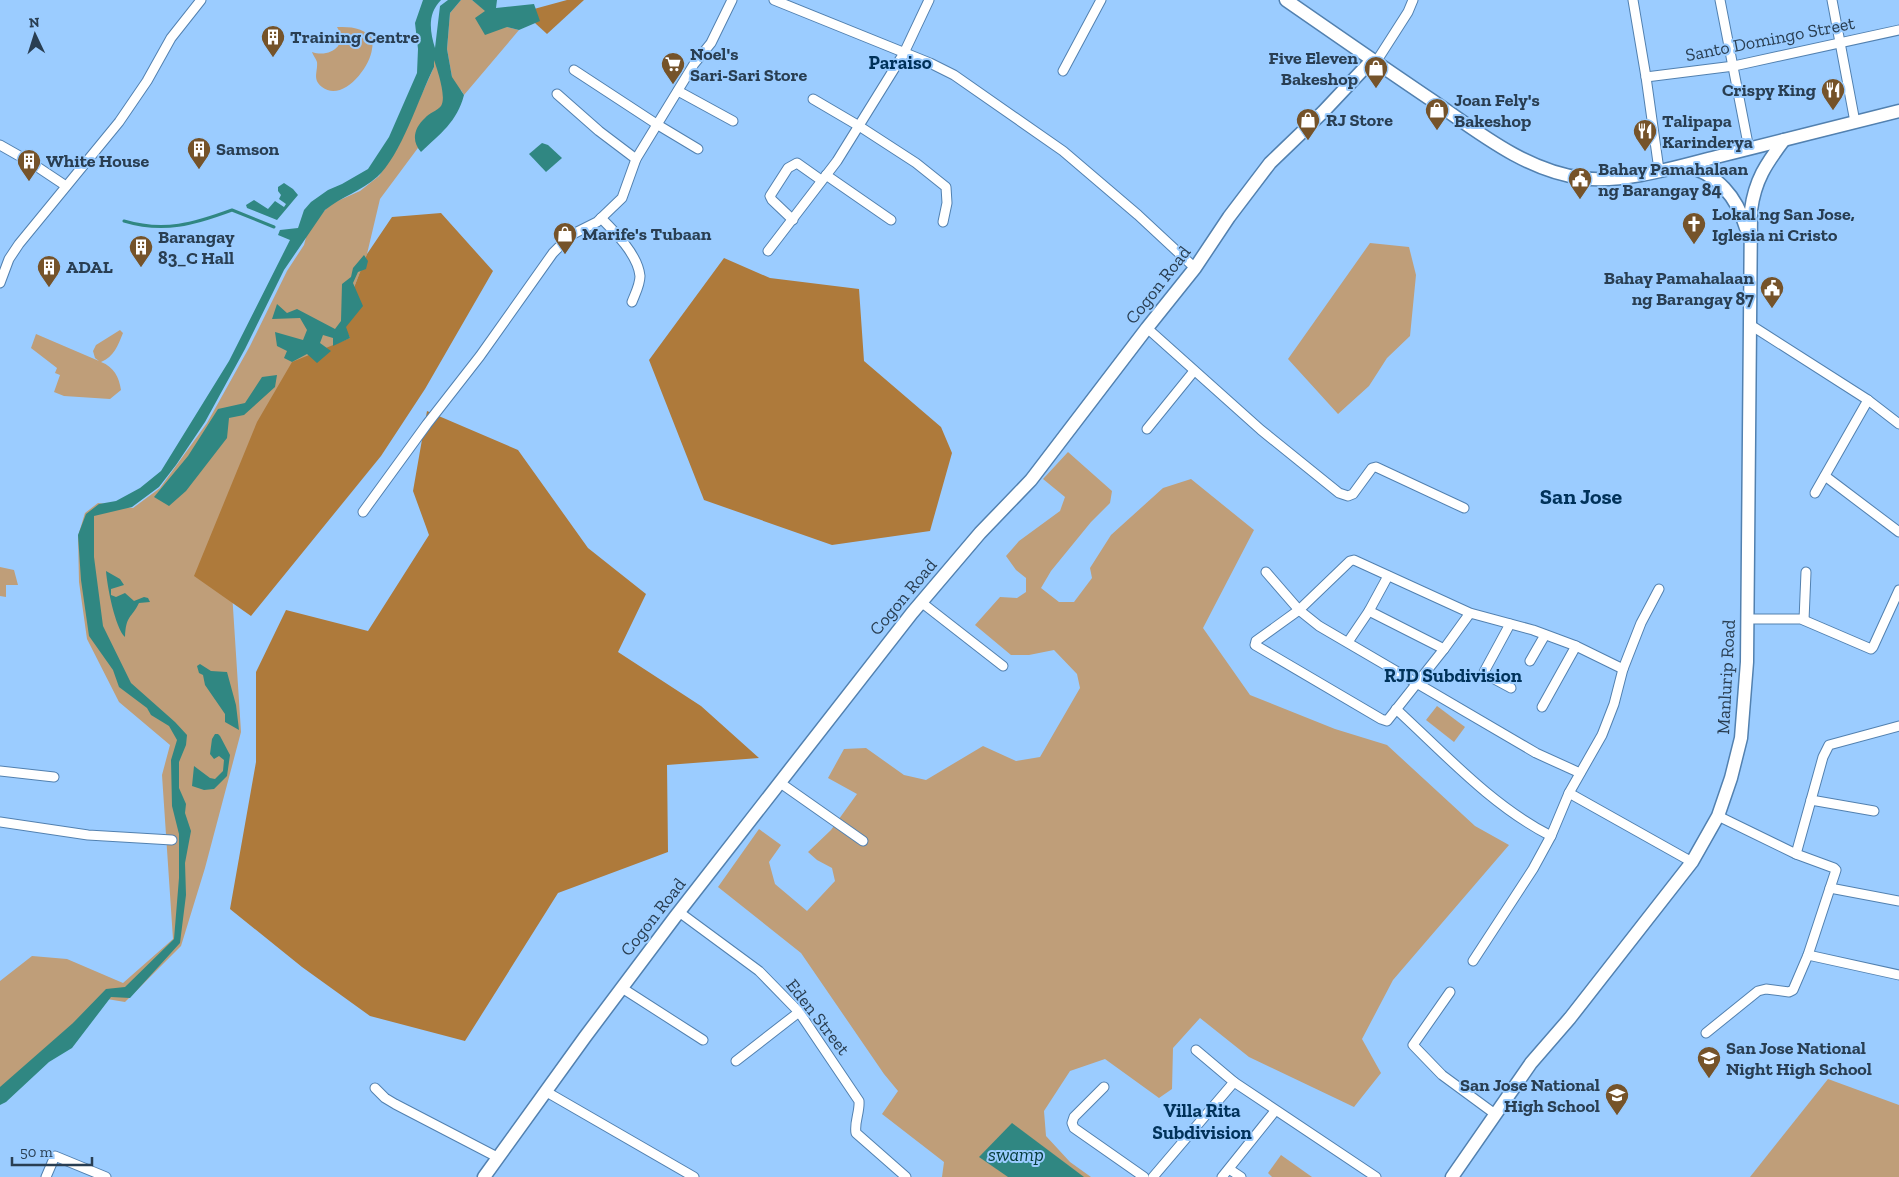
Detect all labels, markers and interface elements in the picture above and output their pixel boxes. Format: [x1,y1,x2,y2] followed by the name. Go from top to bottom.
[10,10,60,60] north arrow
[1683,12,1857,66] street label: Santo Domingo Street
[28,14,40,31] text: N
[260,24,286,58] building icon: Training Centre
[290,26,420,48] place label: Training Centre
[690,43,807,86] place label: Noel's Sari-Sari Store
[1269,47,1358,90] place label: Five Eleven Bakeshop
[660,51,686,85] supermarket icon: Noel's Sari-Sari Store
[868,51,932,74] district label: Paraiso
[1363,55,1389,89] shop icon: Five Eleven Bakeshop
[1820,77,1846,111] restaurant icon: Crispy King
[1722,79,1816,101] place label: Crispy King
[1454,89,1540,132] place label: Joan Fely's Bakeshop
[1424,97,1450,131] shop icon: Joan Fely's Bakeshop
[1295,107,1321,141] shop icon: RJ Store
[1326,109,1393,131] place label: RJ Store
[1662,110,1753,153] place label: Talipapa Karinderya
[1632,118,1658,152] restaurant icon: Talipapa Karinderya
[186,136,212,170] building icon: Samson
[216,138,280,160] place label: Samson
[16,148,42,182] building icon: White House
[46,150,149,172] place label: White House
[1598,158,1749,201] place label: Bahay Pamahalaan ng Barangay 84
[1567,166,1593,200] public building icon: Bahay Pamahalaan ng Barangay 84
[1712,203,1855,246] place label: Lokal ng San Jose, Iglesia ni Cristo
[1681,211,1707,245] church icon: Lokal ng San Jose, Iglesia ni Cristo
[552,221,578,255] shop icon: Marife's Tubaan
[582,223,712,245] place label: Marife's Tubaan
[158,226,235,269] place label: Barangay 83_C Hall
[128,234,154,268] building icon: Barangay 83_C Hall
[1121,241,1195,328] street label: Cogon Road
[36,254,62,288] building icon: ADAL
[66,256,113,278] place label: ADAL
[1604,267,1754,310] place label: Bahay Pamahalaan ng Barangay 87
[1759,275,1785,309] public building icon: Bahay Pamahalaan ng Barangay 87
[1540,483,1623,510] district label: San Jose
[865,554,941,640] street label: Cogon Road
[1712,619,1740,735] street label: Manlurip Road
[1384,664,1523,687] district label: RJD Subdivision
[616,873,690,960] street label: Cogon Road
[781,974,855,1060] street label: Eden Street
[1726,1037,1872,1080] place label: San Jose National Night High School
[1696,1045,1722,1079] school or university icon: San Jose National Night High School
[1460,1074,1600,1117] place label: San Jose National High School
[1604,1082,1630,1116] school or university icon: San Jose National High School
[1152,1099,1253,1144] district label: Villa Rita Subdivision
[12,1134,92,1166] scale bar
[20,1143,53,1161] text: 50 m
[988,1143,1044,1166] water label: swamp

